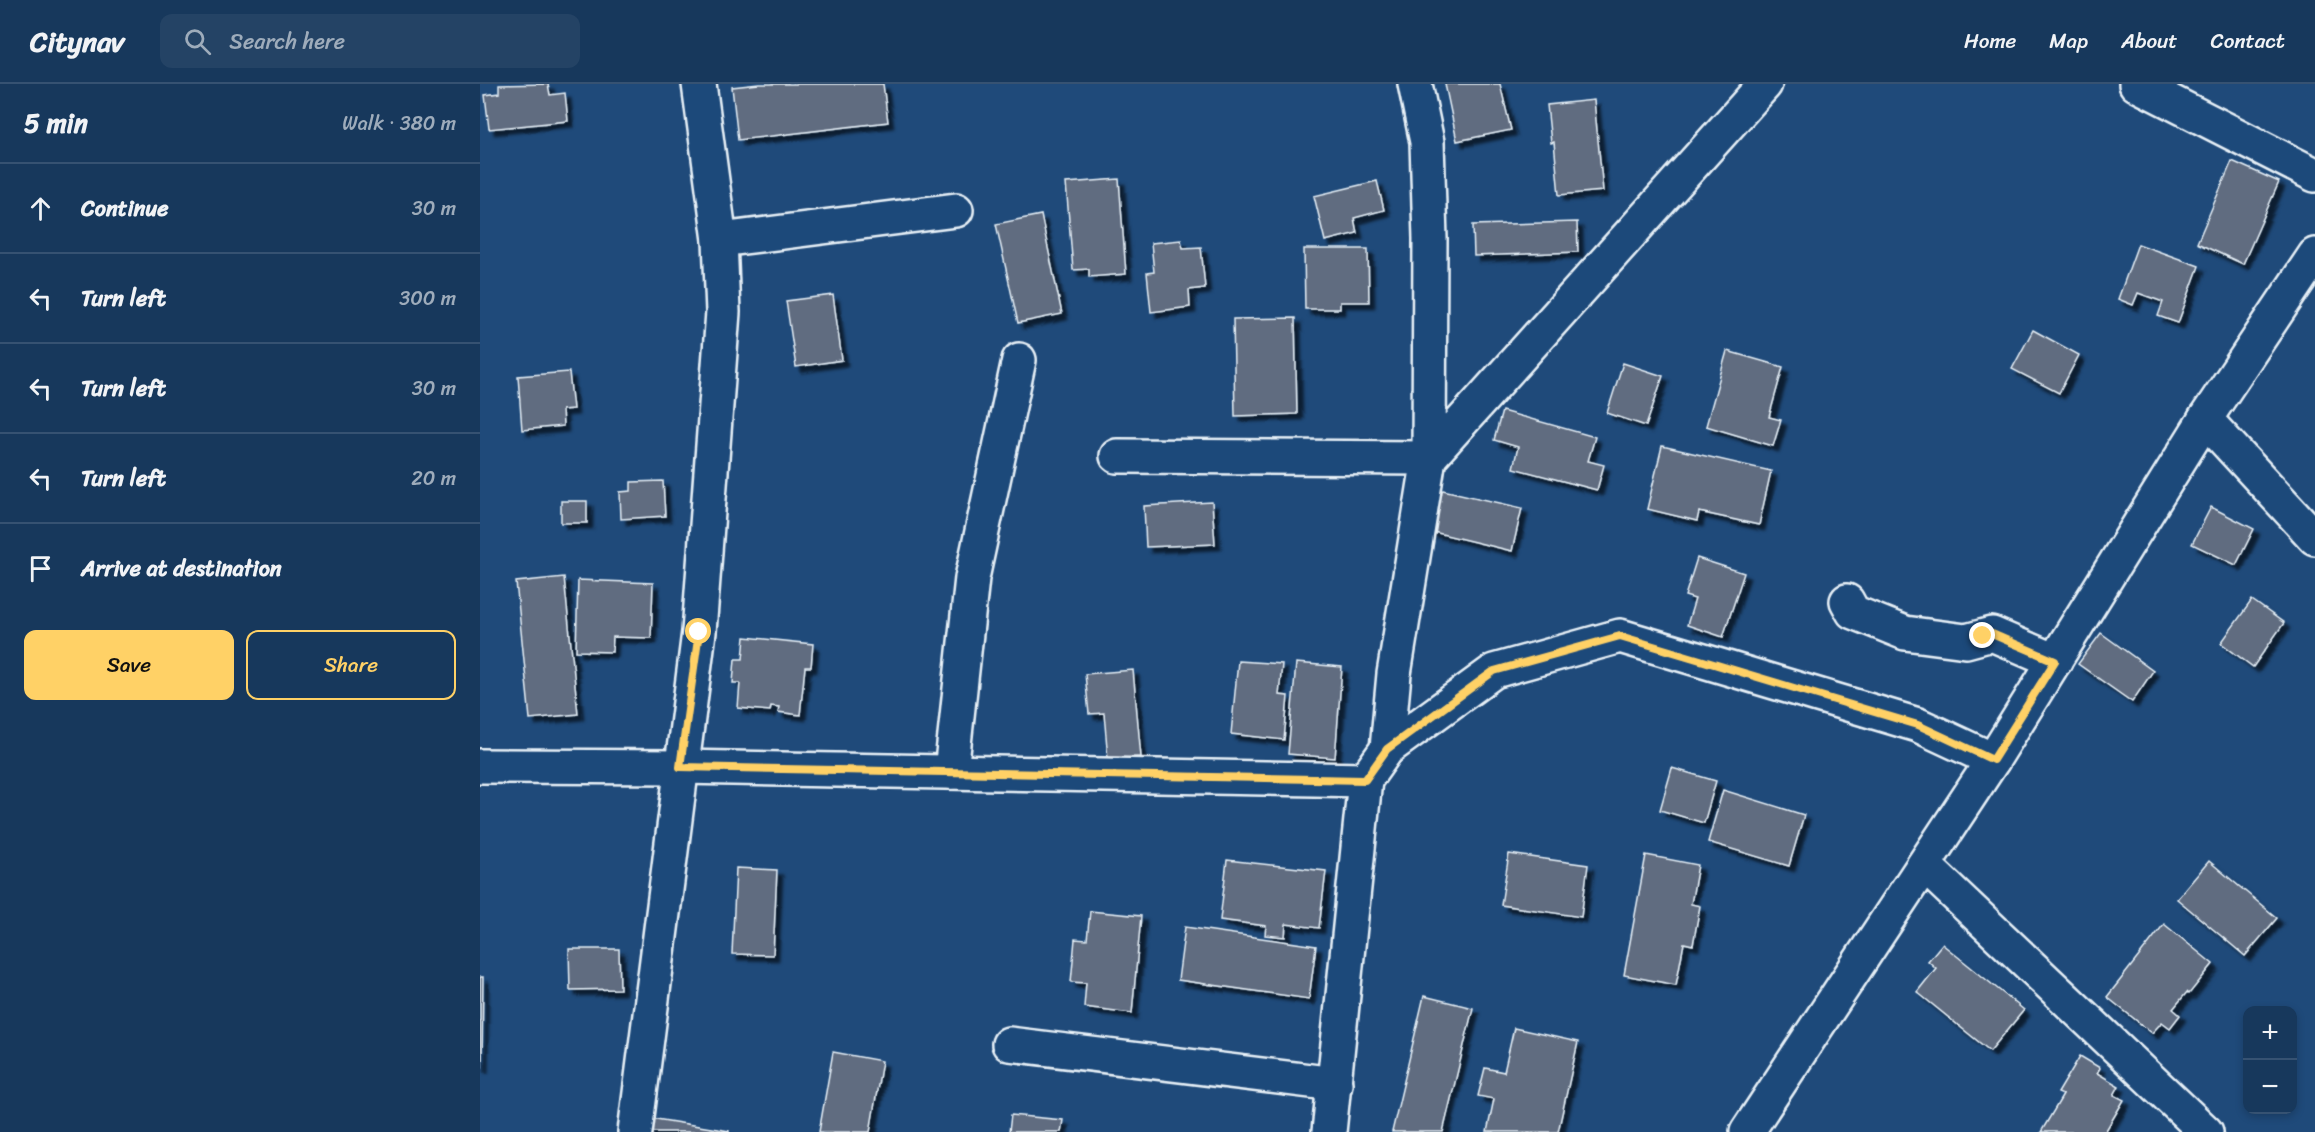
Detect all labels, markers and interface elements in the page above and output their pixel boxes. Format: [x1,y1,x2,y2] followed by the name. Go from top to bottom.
[160,14,580,68] search box
[30,17,124,66] text: Citynav
[229,22,345,61] text: Search here
[1964,22,2016,60] text: Home
[2049,22,2088,60] text: Map
[2121,22,2178,60] text: About
[2211,22,2285,60] text: Contact
[181,25,214,58] icon: search
[24,100,88,146] text: 5 min
[342,106,456,141] text: Walk · 380 m
[81,189,169,228] text: Continue
[412,191,456,226] text: 30 m
[24,192,57,225] icon: ahead
[81,279,166,318] text: Turn left
[399,281,456,316] text: 300 m
[24,282,57,315] icon: left
[81,369,166,408] text: Turn left
[412,371,456,406] text: 30 m
[24,372,57,405] icon: left
[81,459,166,498] text: Turn left
[411,461,456,496] text: 20 m
[24,462,57,495] icon: left
[81,549,282,588] text: Arrive at destination
[24,552,57,585] icon: arrive
[685,618,711,644] route start
[1969,622,1995,648] route end
[24,630,234,700] button: Save
[246,630,456,700] button: Share
[2243,1006,2297,1114] map controls
[2243,1006,2297,1060] button: +
[2243,1060,2297,1114] button: −

